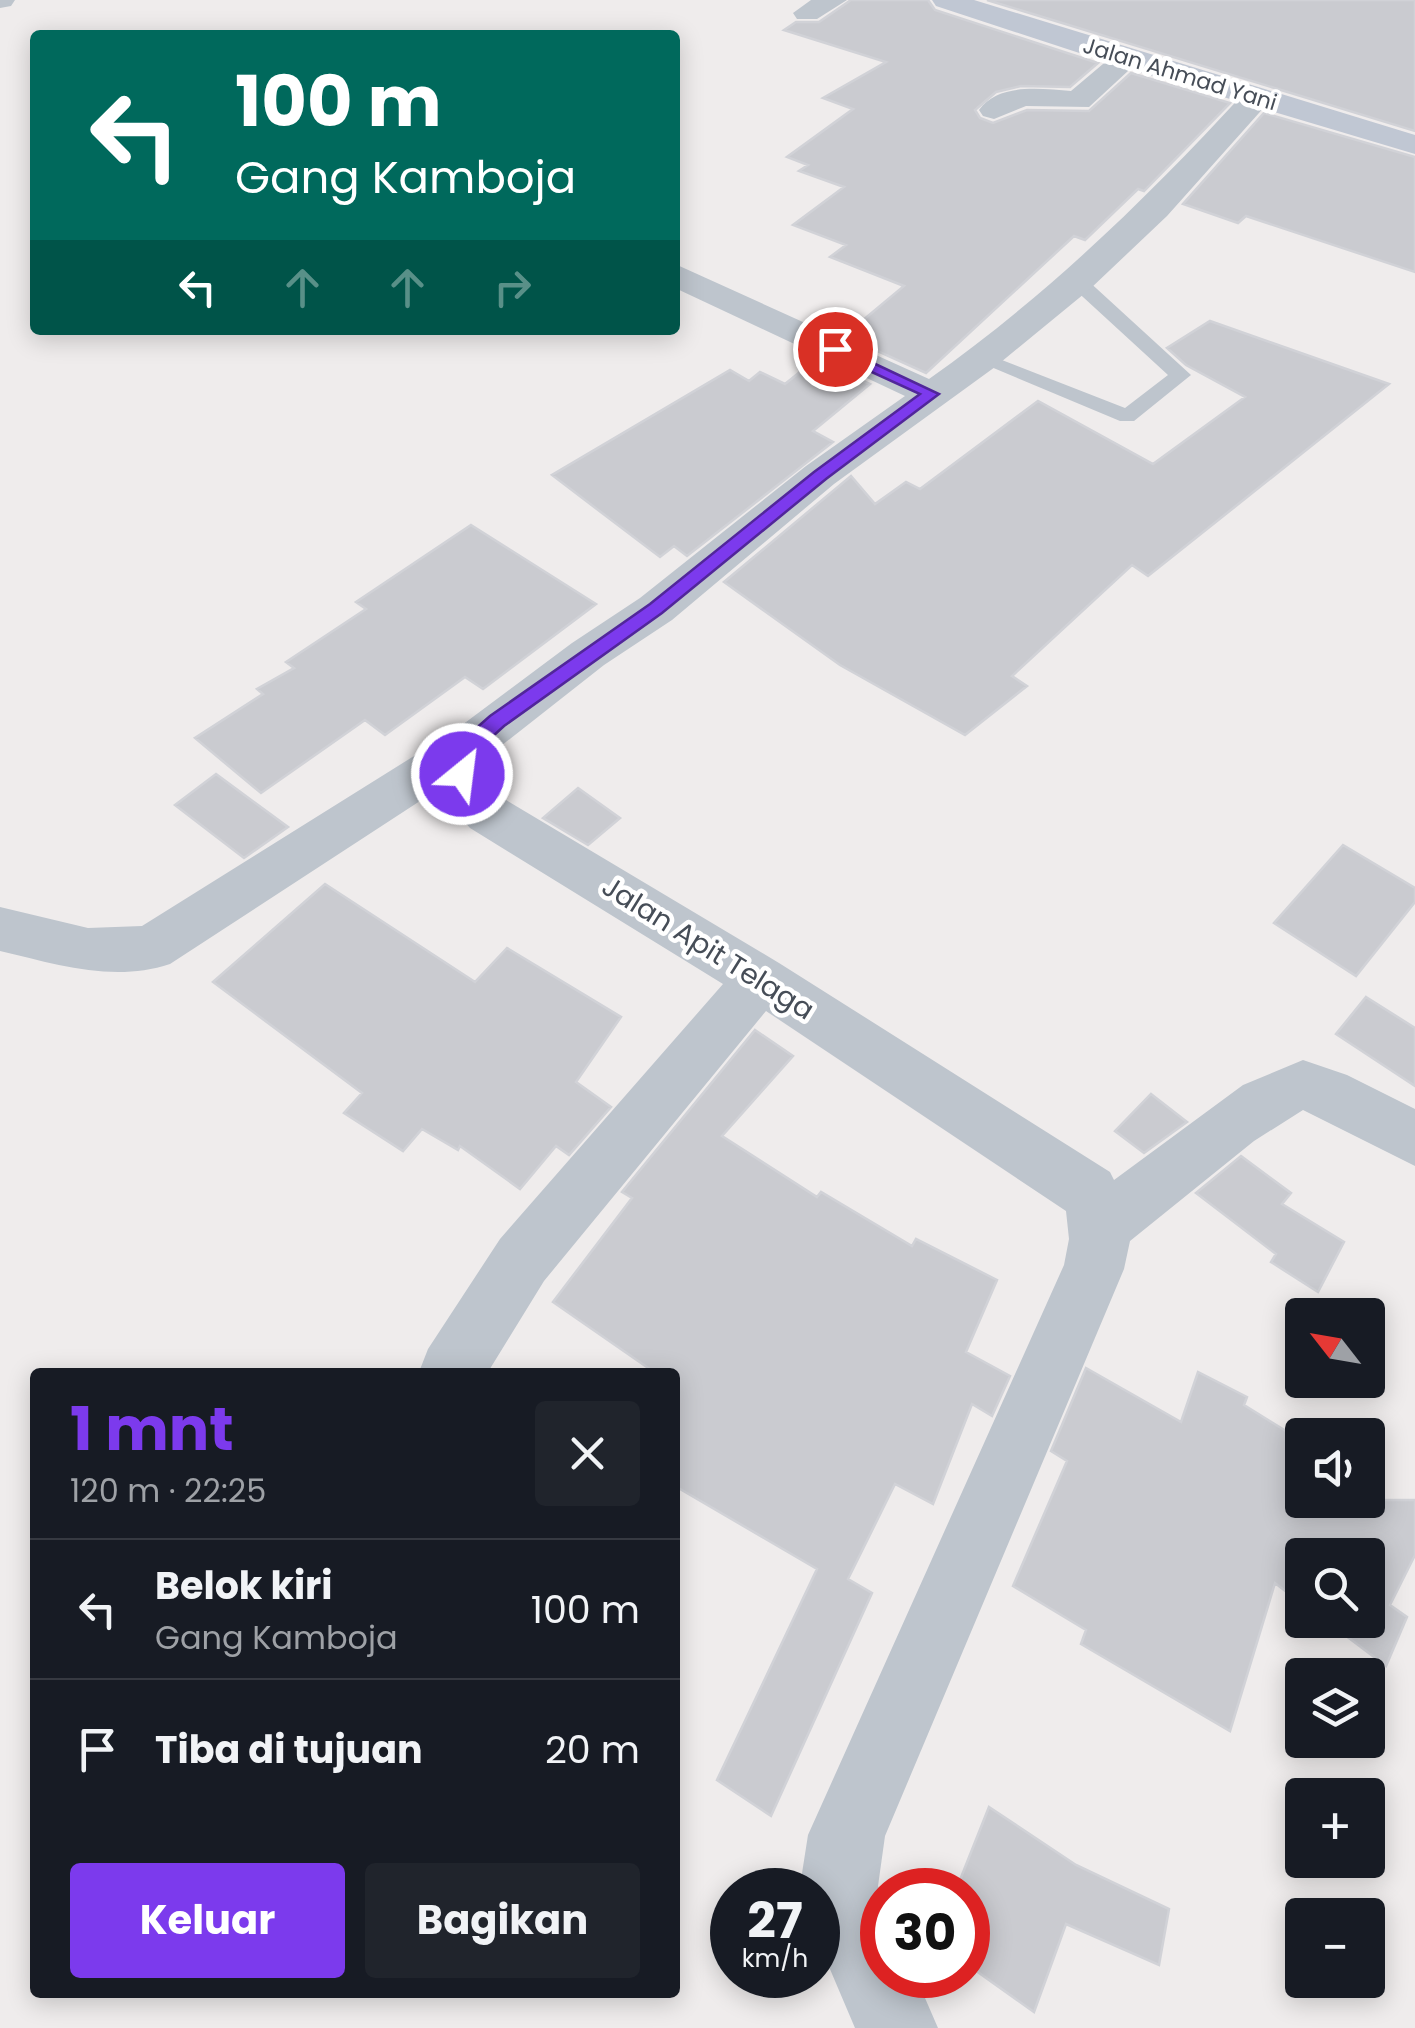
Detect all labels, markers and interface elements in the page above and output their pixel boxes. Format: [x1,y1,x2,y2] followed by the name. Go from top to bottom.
[1079,30,1281,118] street label: Jalan Ahmad Yani
[235,52,442,151] text: 100 m
[70,70,200,200] icon: left
[235,146,576,209] text: Gang Kamboja
[170,260,225,315] icon: left
[275,260,330,315] icon: ahead
[380,260,435,315] icon: ahead
[485,260,540,315] icon: right
[793,307,878,392] pin
[808,322,863,377] icon: arrive
[410,722,514,826] position arrow
[594,867,822,1029] street label: Jalan Apit Telaga
[1285,1298,1385,1398] north arrow
[1285,1298,1385,1998] map controls
[70,1387,234,1471] text: 1 mnt
[535,1401,640,1506] button: close
[1285,1418,1385,1518] button: sound
[70,1468,266,1513] text: 120 m · 22:25
[1285,1538,1385,1638] button: search
[155,1559,333,1612] text: Belok kiri
[70,1582,125,1637] icon: left
[531,1583,640,1636] text: 100 m
[155,1615,398,1660] text: Gang Kamboja
[1285,1658,1385,1758] button: layers
[70,1722,125,1777] icon: arrive
[155,1723,423,1776] text: Tiba di tujuan
[545,1723,640,1776] text: 20 m
[1285,1778,1385,1878] button: +
[70,1863,345,1978] button: Keluar
[365,1863,640,1978] button: Bagikan
[860,1868,990,1998] speed limit sign: 30
[747,1885,803,1956] text: 27
[1285,1898,1385,1998] button: −
[742,1941,808,1976] text: km/h

